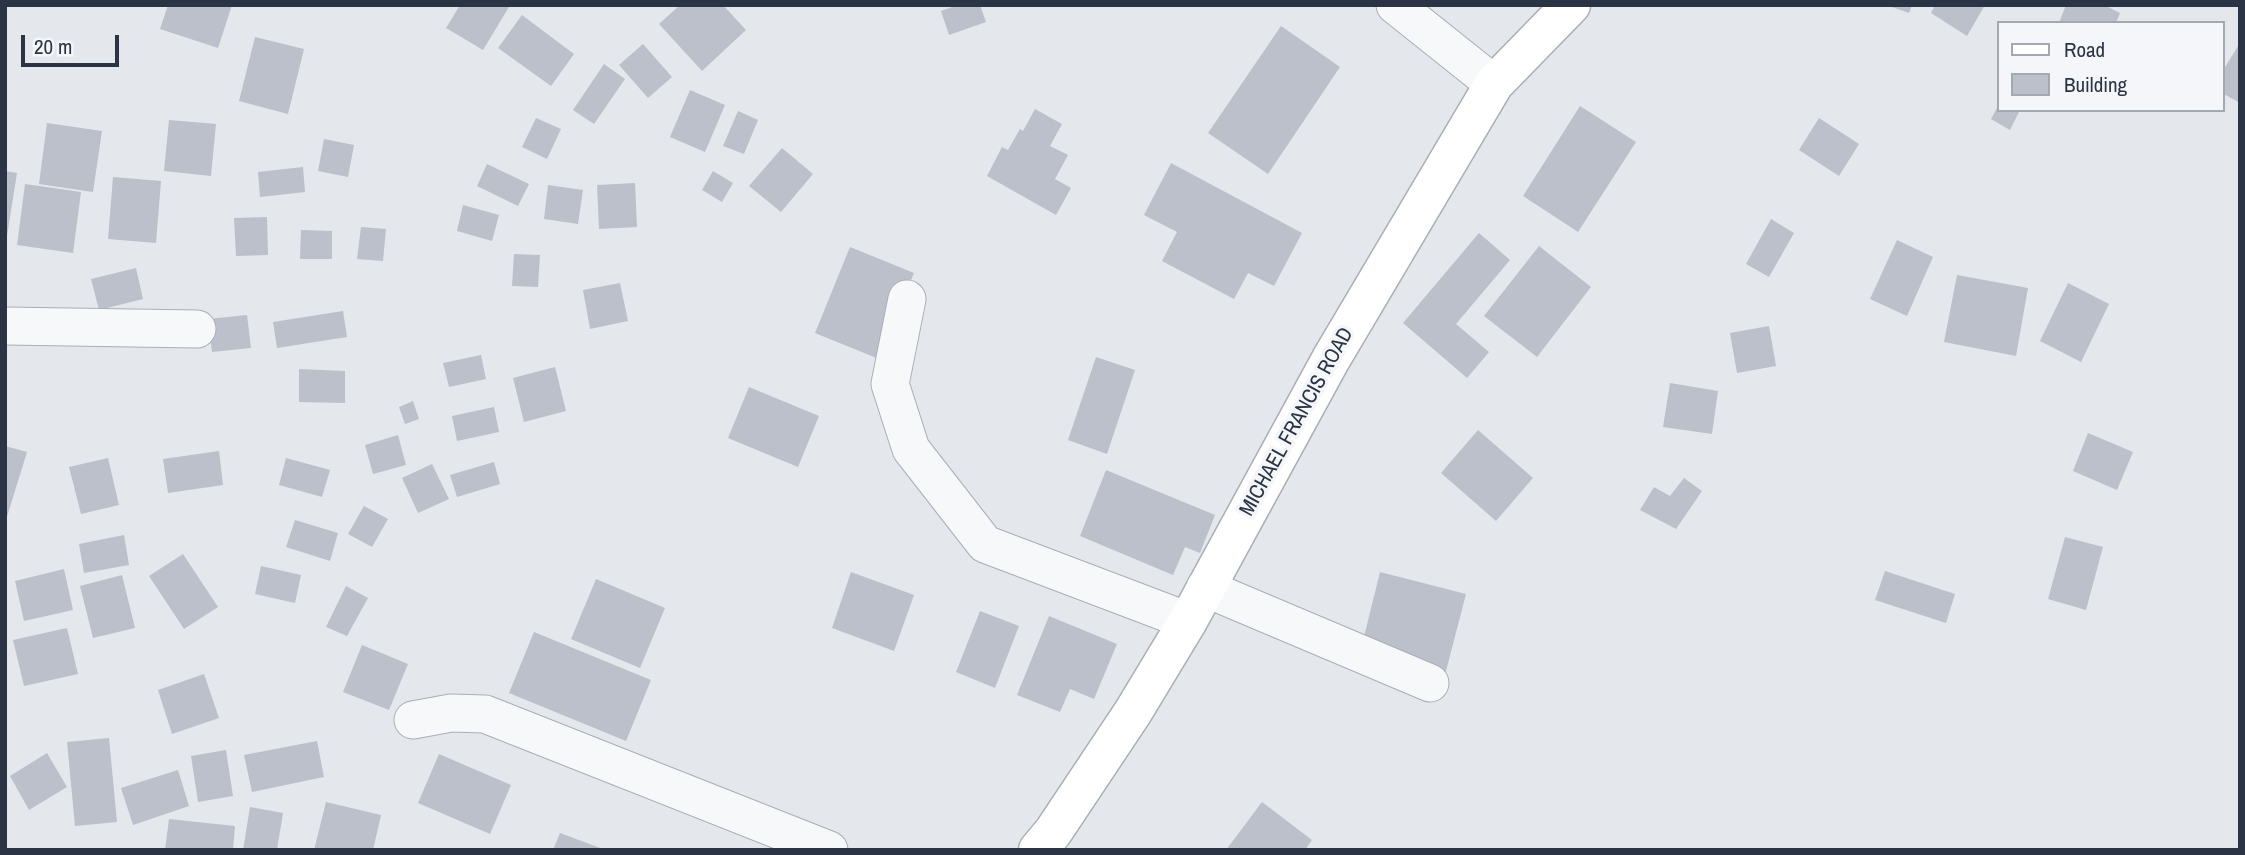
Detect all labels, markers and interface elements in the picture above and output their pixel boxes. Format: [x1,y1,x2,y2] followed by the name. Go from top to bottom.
[24,21,122,65] scale bar
[1996,21,2224,112] legend
[34,32,72,61] text: 20 m
[2064,35,2105,64] text: Road
[2064,70,2127,99] text: Building
[1235,323,1359,521] street label: MICHAEL FRANCIS ROAD

